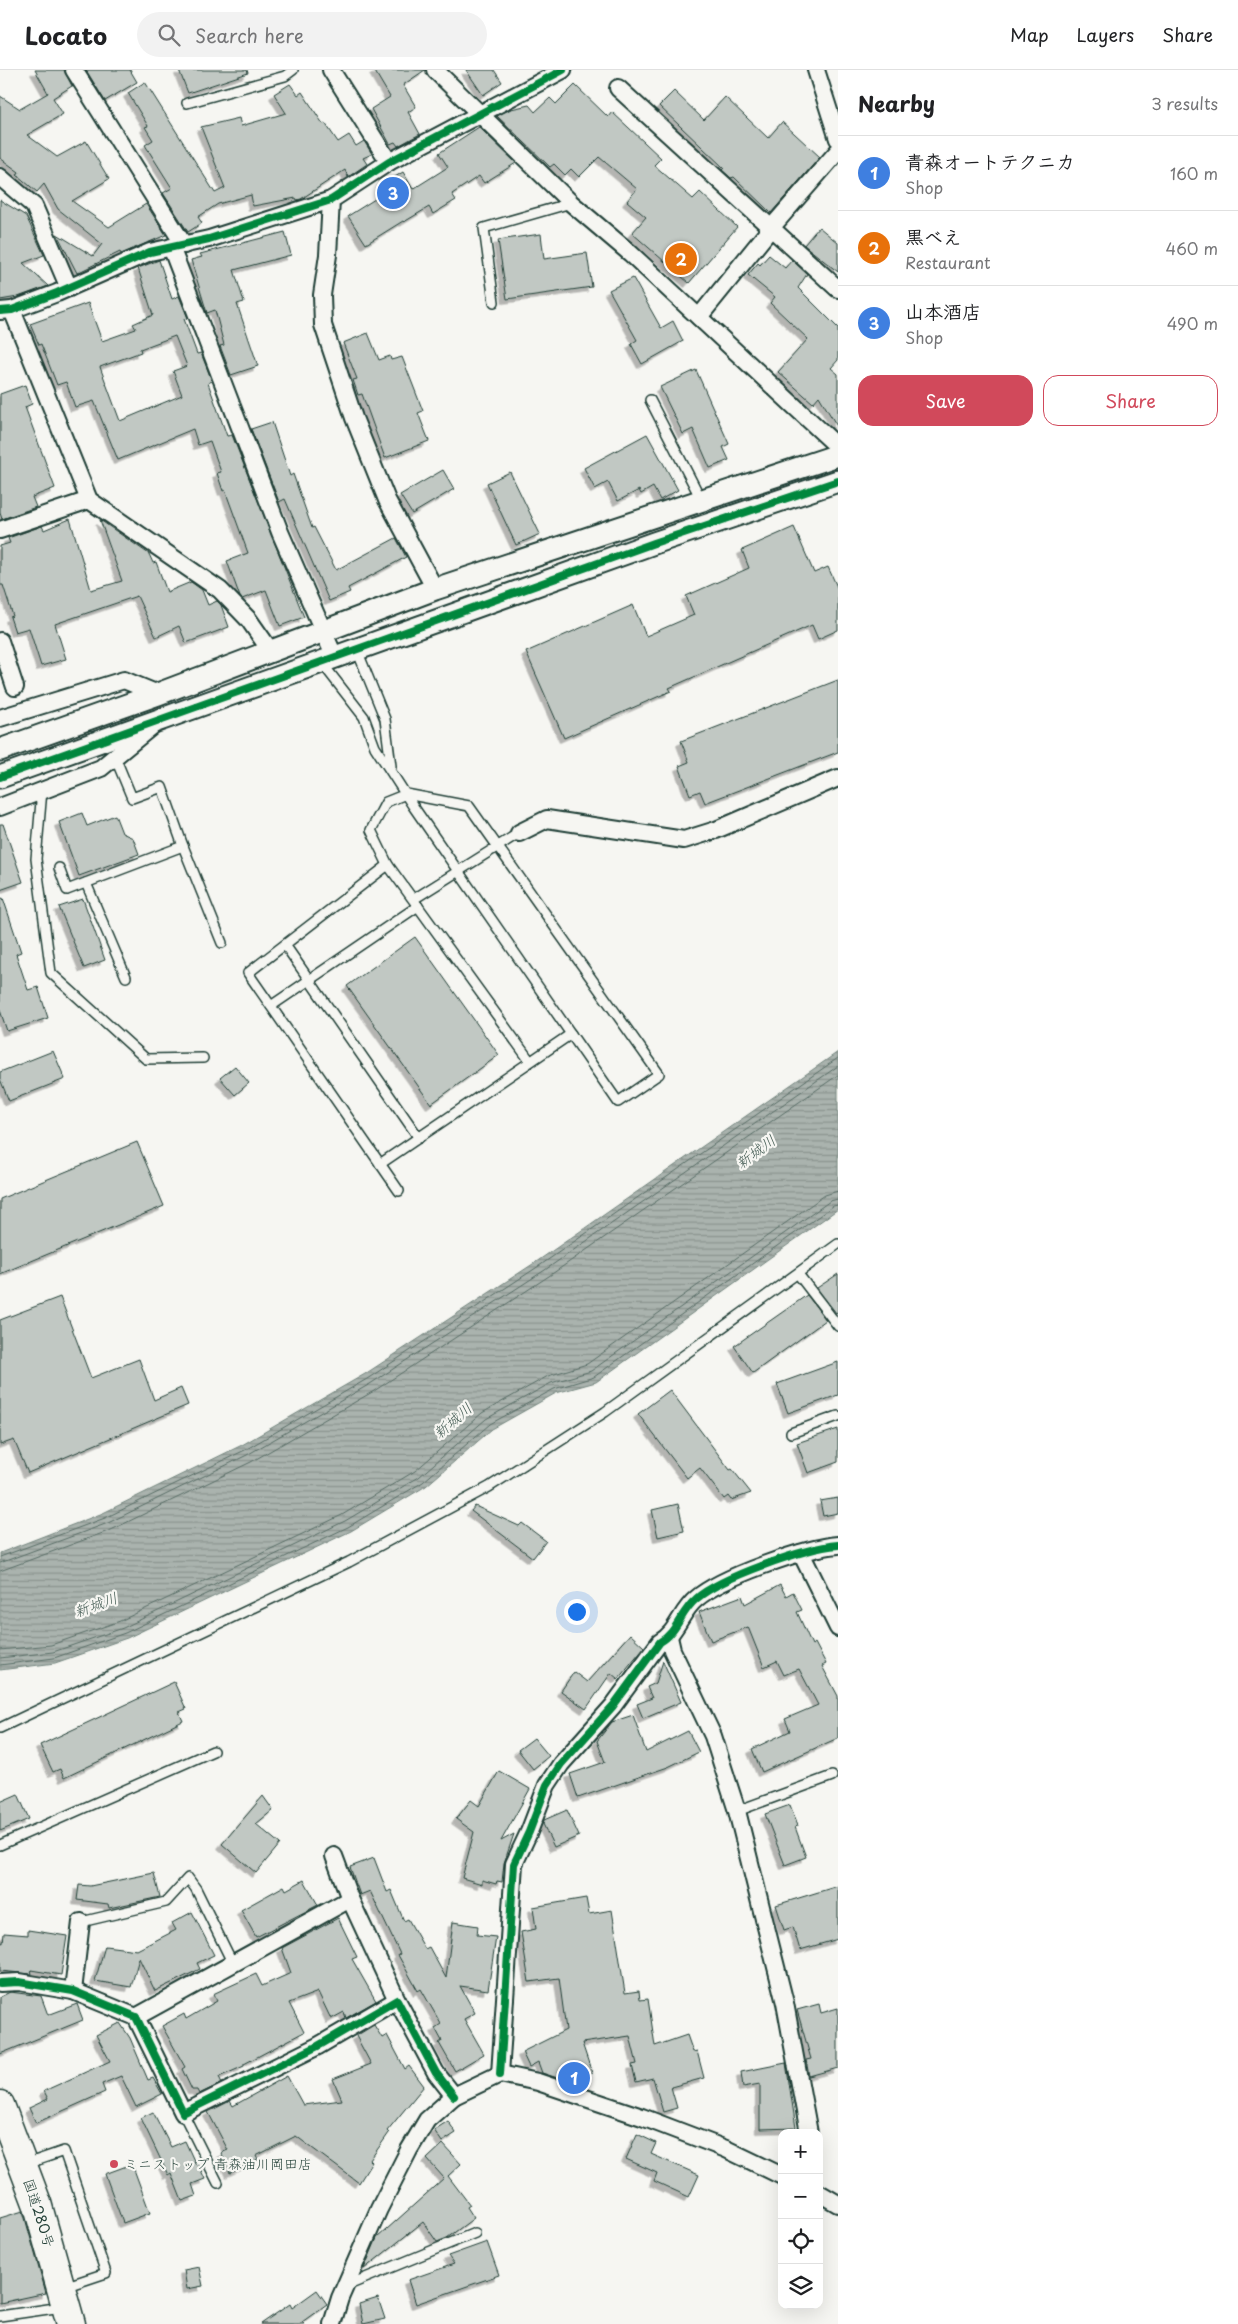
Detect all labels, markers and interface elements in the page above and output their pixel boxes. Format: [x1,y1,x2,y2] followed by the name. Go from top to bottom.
[137,12,487,57] search box
[25,17,107,53] text: Locato
[155,21,183,49] icon: search
[195,21,304,49] text: Search here
[1010,21,1049,48] text: Map
[1077,21,1134,48] text: Layers
[1162,21,1213,48] text: Share
[858,87,935,119] text: Nearby
[1151,91,1218,115] text: 3 results
[905,147,1075,175] text: 青森オートテクニカ
[870,161,878,185] text: 1
[1170,161,1218,185] text: 160 m
[377,174,409,212] pin: 3
[905,175,943,199] text: Shop
[905,222,962,250] text: 黒べえ
[868,236,880,260] text: 2
[1166,236,1218,260] text: 460 m
[665,240,697,278] pin: 2
[905,250,991,274] text: Restaurant
[905,297,981,325] text: 山本酒店
[869,311,879,335] text: 3
[1167,311,1218,335] text: 490 m
[905,325,943,349] text: Shop
[858,375,1033,426] button: Save
[1043,375,1218,426] button: Share
[730,1128,780,1174] water label: 新城川
[427,1396,477,1443] water label: 新城川
[70,1585,121,1622] water label: 新城川
[564,1599,590,1625] your location
[558,2059,590,2097] pin: 1
[778,2129,823,2309] map controls
[778,2129,823,2174] button: +
[124,2153,312,2174] place label: ミニストップ 青森油川岡田店
[108,2158,120,2170] marker: ミニストップ 青森油川岡田店
[778,2174,823,2219] button: −
[19,2176,60,2250] street label: 国道280号
[778,2219,823,2264] button: locate
[778,2264,823,2309] button: layers

